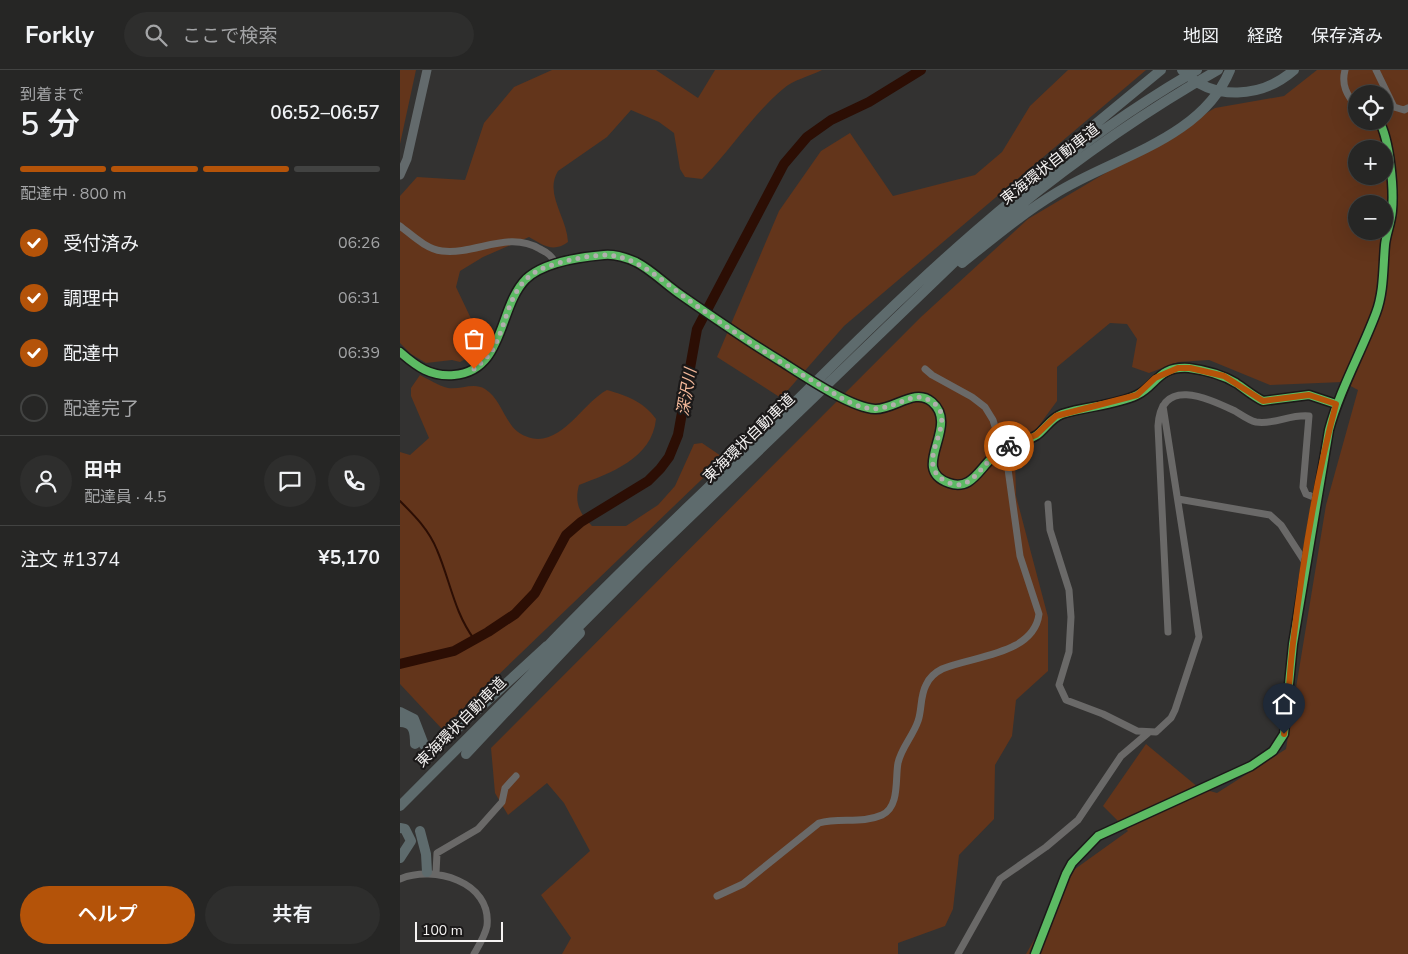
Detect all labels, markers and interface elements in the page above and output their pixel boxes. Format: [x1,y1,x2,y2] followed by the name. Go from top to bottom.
[124,12,474,57] search box
[25,19,94,51] text: Forkly
[142,21,170,49] icon: search
[182,23,277,49] text: ここで検索
[1183,24,1219,48] text: 地図
[1247,24,1283,48] text: 経路
[1311,24,1383,48] text: 保存済み
[20,84,84,106] text: 到着まで
[1348,85,1393,240] map controls
[1348,85,1393,130] button: locate
[270,100,380,126] text: 06:52–06:57
[20,103,80,146] text: 5 分
[997,119,1103,209] street label: 東海環状自動車道
[1348,140,1393,185] button: +
[20,183,126,205] text: 配達中 · 800 m
[1348,195,1393,240] button: −
[20,229,48,257] icon: check
[63,231,139,257] text: 受付済み
[338,232,380,254] text: 06:26
[20,284,48,312] icon: check
[63,286,120,312] text: 調理中
[338,287,380,309] text: 06:31
[453,318,495,369] pin
[460,325,488,353] icon: bag
[20,339,48,367] icon: check
[63,341,120,367] text: 配達中
[338,342,380,364] text: 06:39
[672,365,702,418] water label: 深沢川
[699,389,799,487] street label: 東海環状自動車道
[63,396,139,422] text: 配達完了
[984,421,1034,471] courier
[995,432,1023,460] icon: bike
[20,455,72,507] button: person
[264,455,316,507] button: chat
[328,455,380,507] button: phone
[84,457,122,483] text: 田中
[84,486,167,508] text: 配達員 · 4.5
[318,545,380,571] text: ¥5,170
[20,547,120,573] text: 注文 #1374
[411,672,511,772] street label: 東海環状自動車道
[1263,683,1305,734] pin
[1270,690,1298,718] icon: home
[20,886,195,944] button: ヘルプ
[205,886,380,944] button: 共有
[415,919,502,942] scale bar
[422,921,463,940] text: 100 m

